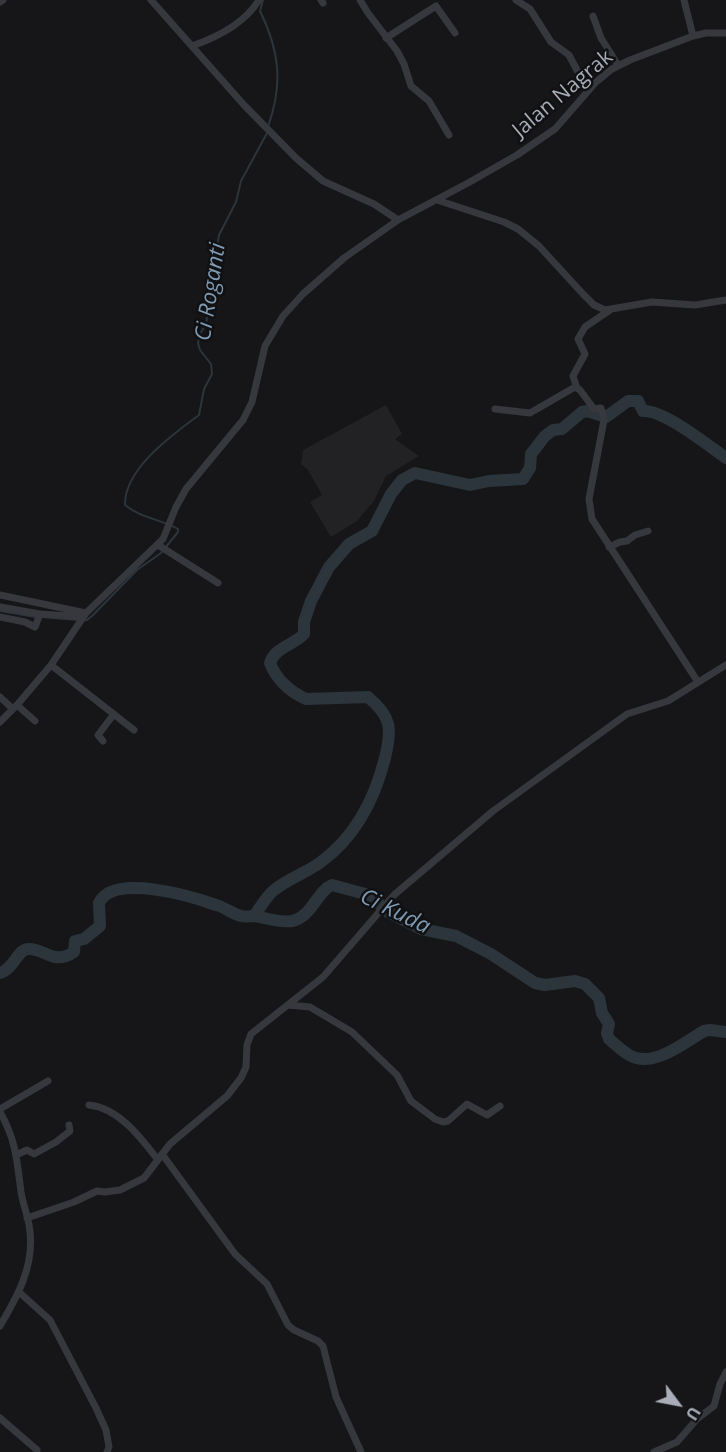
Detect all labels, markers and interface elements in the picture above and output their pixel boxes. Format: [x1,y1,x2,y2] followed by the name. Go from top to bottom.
[508,45,618,143] street label: Jalan Nagrak
[190,241,232,343] water label: Ci Roganti
[356,884,434,940] water label: Ci Kuda
[648,1374,708,1434] north arrow
[681,1403,706,1424] text: U

